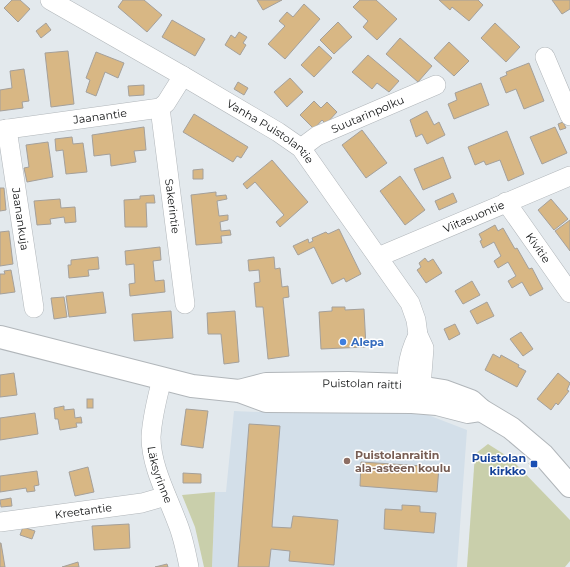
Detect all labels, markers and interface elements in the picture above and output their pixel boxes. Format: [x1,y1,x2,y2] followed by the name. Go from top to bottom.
[329,92,406,136] street label: Suutarinpolku
[224,96,317,167] street label: Vanha Puistolantie
[71,106,128,127] street label: Jaanantie
[162,178,183,235] street label: Sakerintie
[9,186,32,251] street label: Jaanankuja
[441,197,507,236] street label: Viitasuontie
[523,230,554,266] street label: Kivitie
[350,335,384,349] place label: Alepa
[338,337,348,347] marker: Alepa
[322,376,402,392] street label: Puistolan raitti
[145,445,176,506] street label: Läksyrinne
[355,448,451,475] place label: Puistolanraitin ala-asteen koulu
[472,451,526,478] place label: Puistolan kirkko
[342,456,352,466] marker: Puistolanraitin ala-asteen koulu
[529,459,539,469] marker: Puistolan kirkko
[54,500,113,522] street label: Kreetantie

